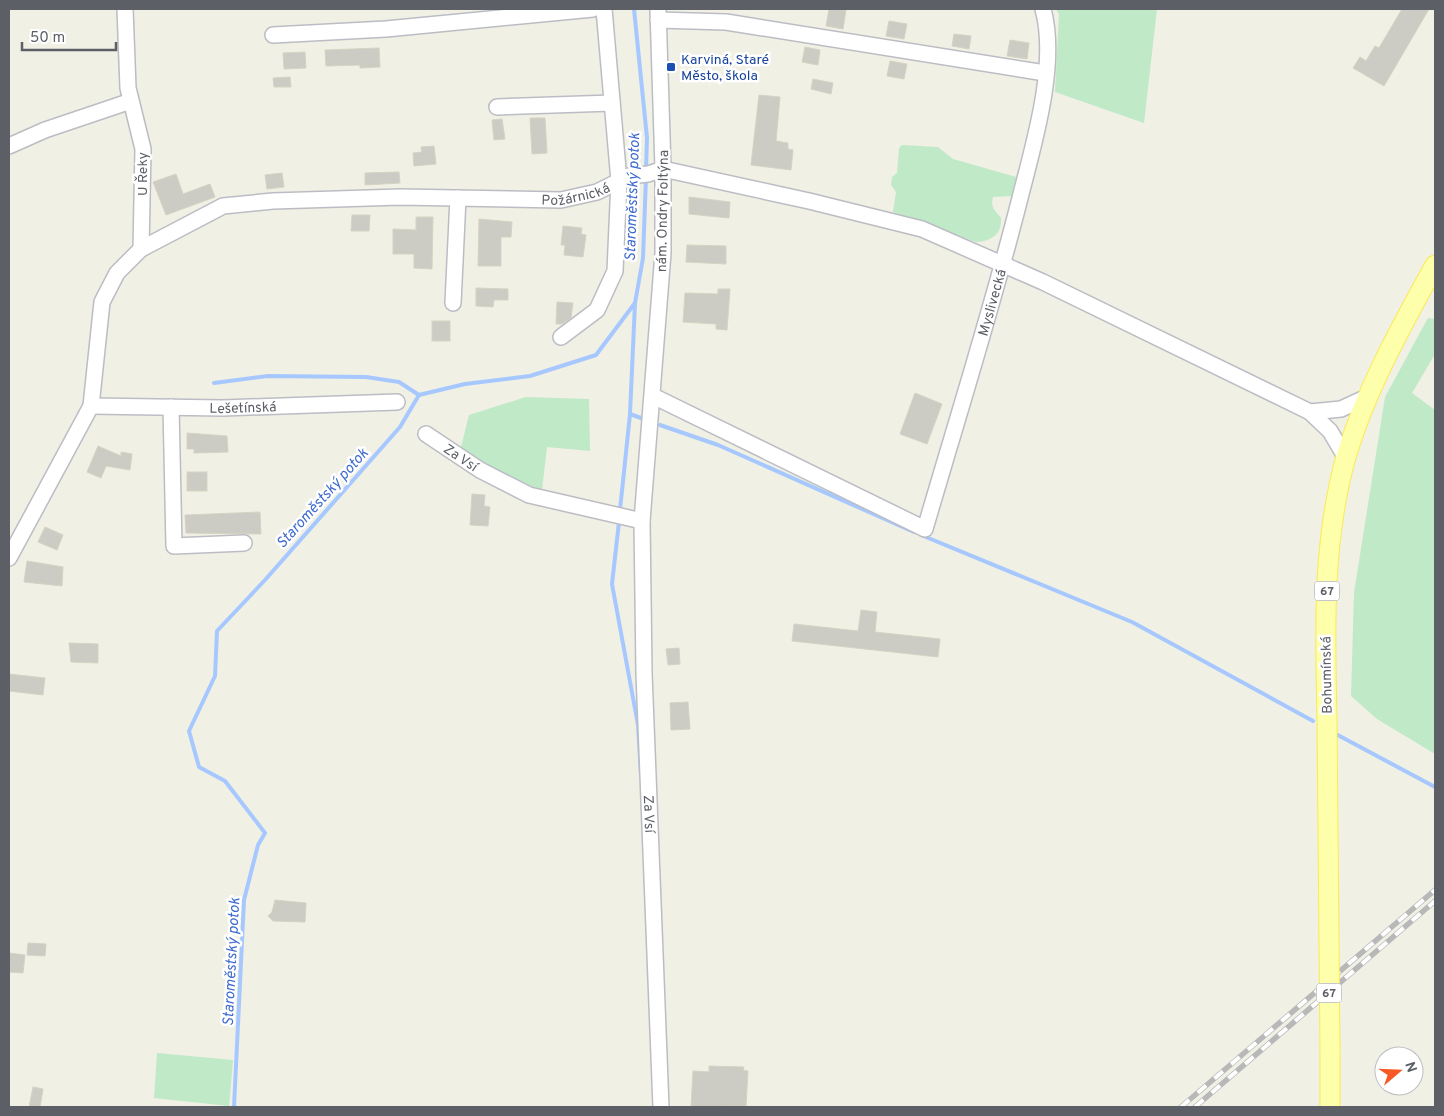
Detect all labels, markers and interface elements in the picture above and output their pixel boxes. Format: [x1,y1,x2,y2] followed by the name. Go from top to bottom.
[22,20,116,52] scale bar
[30,29,65,48] text: 50 m
[681,52,769,85] place label: Karviná, Staré Město, škola
[665,61,677,73] marker: Karviná, Staré Město, škola
[622,132,645,262] water label: Staroměstský potok
[654,150,673,272] street label: nám. Ondry Foltýna
[134,152,152,196] street label: U Řeky
[541,180,613,210] street label: Požárnická
[976,267,1011,338] street label: Myslivecká
[209,399,277,418] street label: Lešetínská
[440,441,482,477] street label: Za Vsí
[273,445,373,553] water label: Staroměstský potok
[1314,582,1340,600] road number: 67
[1318,636,1337,714] street label: Bohumínská
[639,795,657,835] street label: Za Vsí
[220,897,245,1027] water label: Staroměstský potok
[1316,984,1342,1002] road number: 67
[1374,1046,1424,1096] north arrow
[1400,1060,1420,1075] text: N

